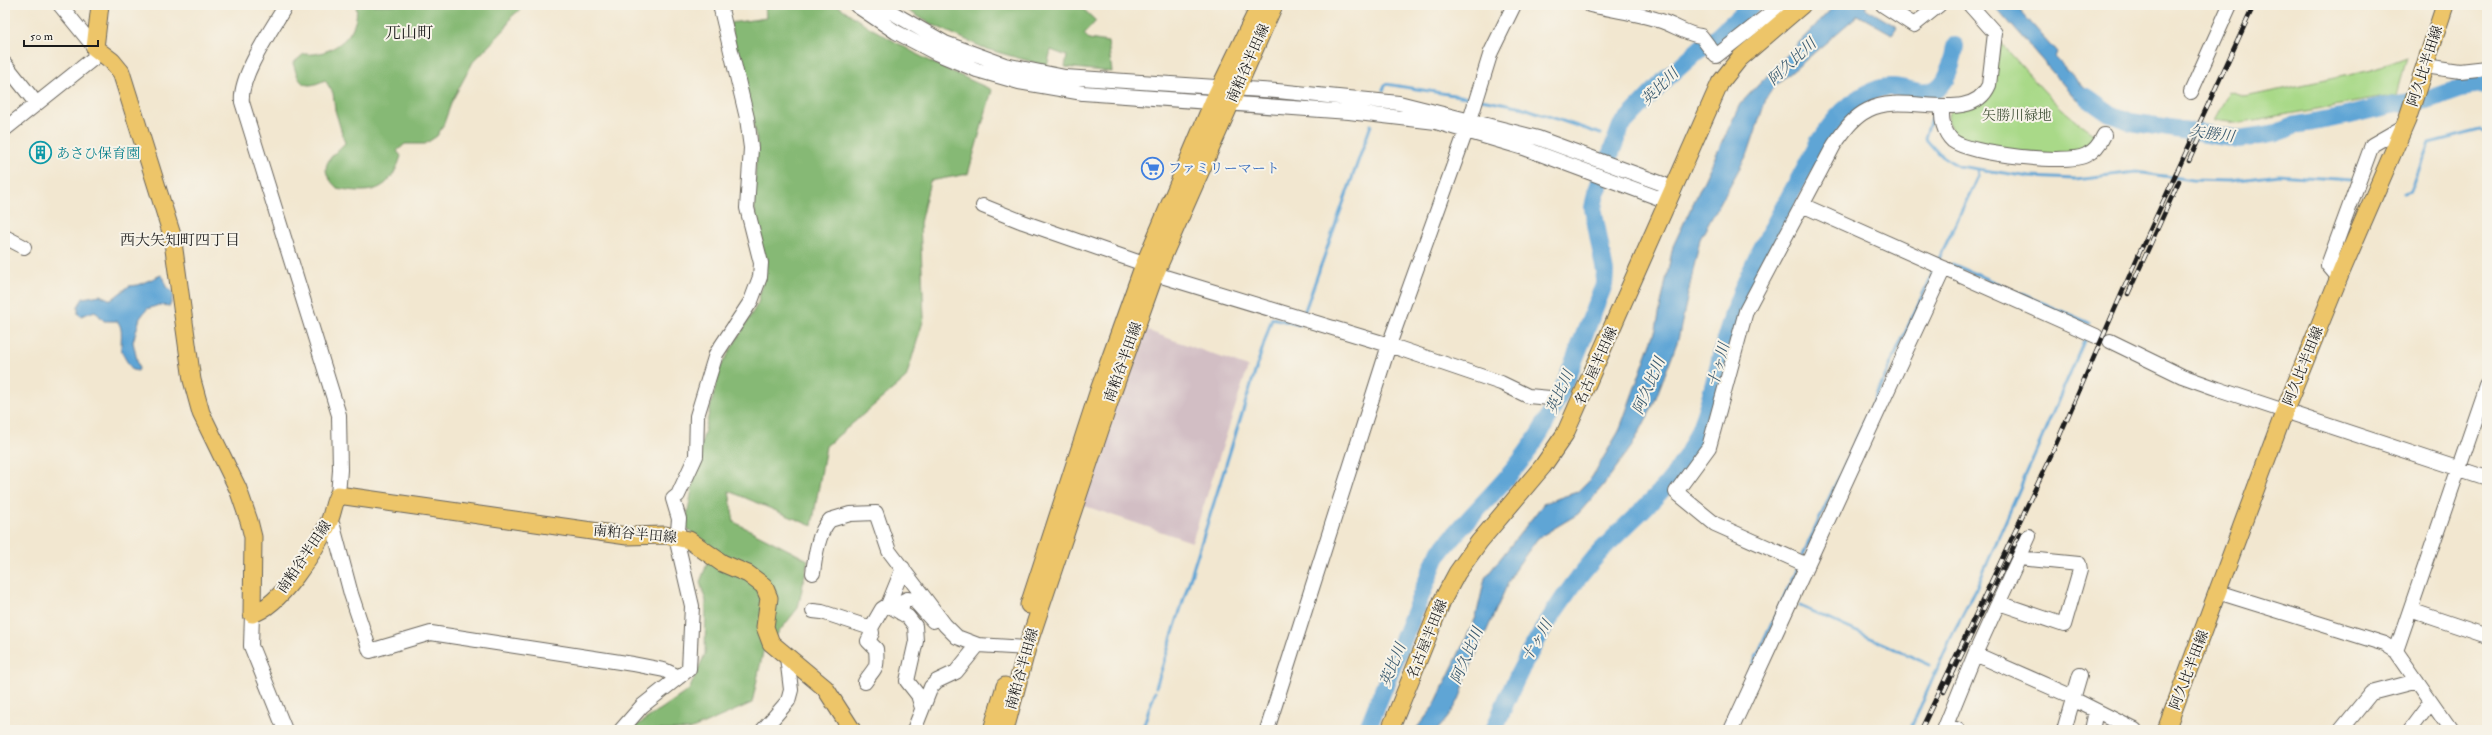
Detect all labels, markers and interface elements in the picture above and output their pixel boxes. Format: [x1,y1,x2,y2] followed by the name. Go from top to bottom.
[1223,21,1273,105] street label: 南粕谷半田線
[24,22,98,48] scale bar
[385,23,433,43] district label: 兀山町
[2404,23,2446,109] street label: 阿久比半田線
[30,29,54,44] text: 50 m
[1764,33,1822,89] water label: 阿久比川
[1637,63,1684,110] water label: 英比川
[1982,107,2052,124] park label: 矢勝川緑地
[2188,121,2238,147] water label: 矢勝川
[27,140,53,166] building icon: あさひ保育園
[56,145,140,162] place label: あさひ保育園
[1139,155,1165,181] supermarket icon: ファミリーマート
[1168,160,1280,177] place label: ファミリーマート
[120,231,240,250] district label: 西大矢知町四丁目
[1101,320,1145,404] street label: 南粕谷半田線
[1571,324,1621,408] street label: 名古屋半田線
[2279,324,2327,408] street label: 阿久比半田線
[1704,339,1735,389] water label: 十ヶ川
[1629,353,1670,417] water label: 阿久比川
[1542,366,1579,416] water label: 英比川
[273,517,335,597] street label: 南粕谷半田線
[592,522,678,546] street label: 南粕谷半田線
[1403,597,1451,681] street label: 名古屋半田線
[1518,615,1557,665] water label: 十ヶ川
[1447,623,1488,687] water label: 阿久比川
[1002,626,1042,712] street label: 南粕谷半田線
[2166,628,2212,712] street label: 阿久比半田線
[1376,639,1411,689] water label: 英比川

